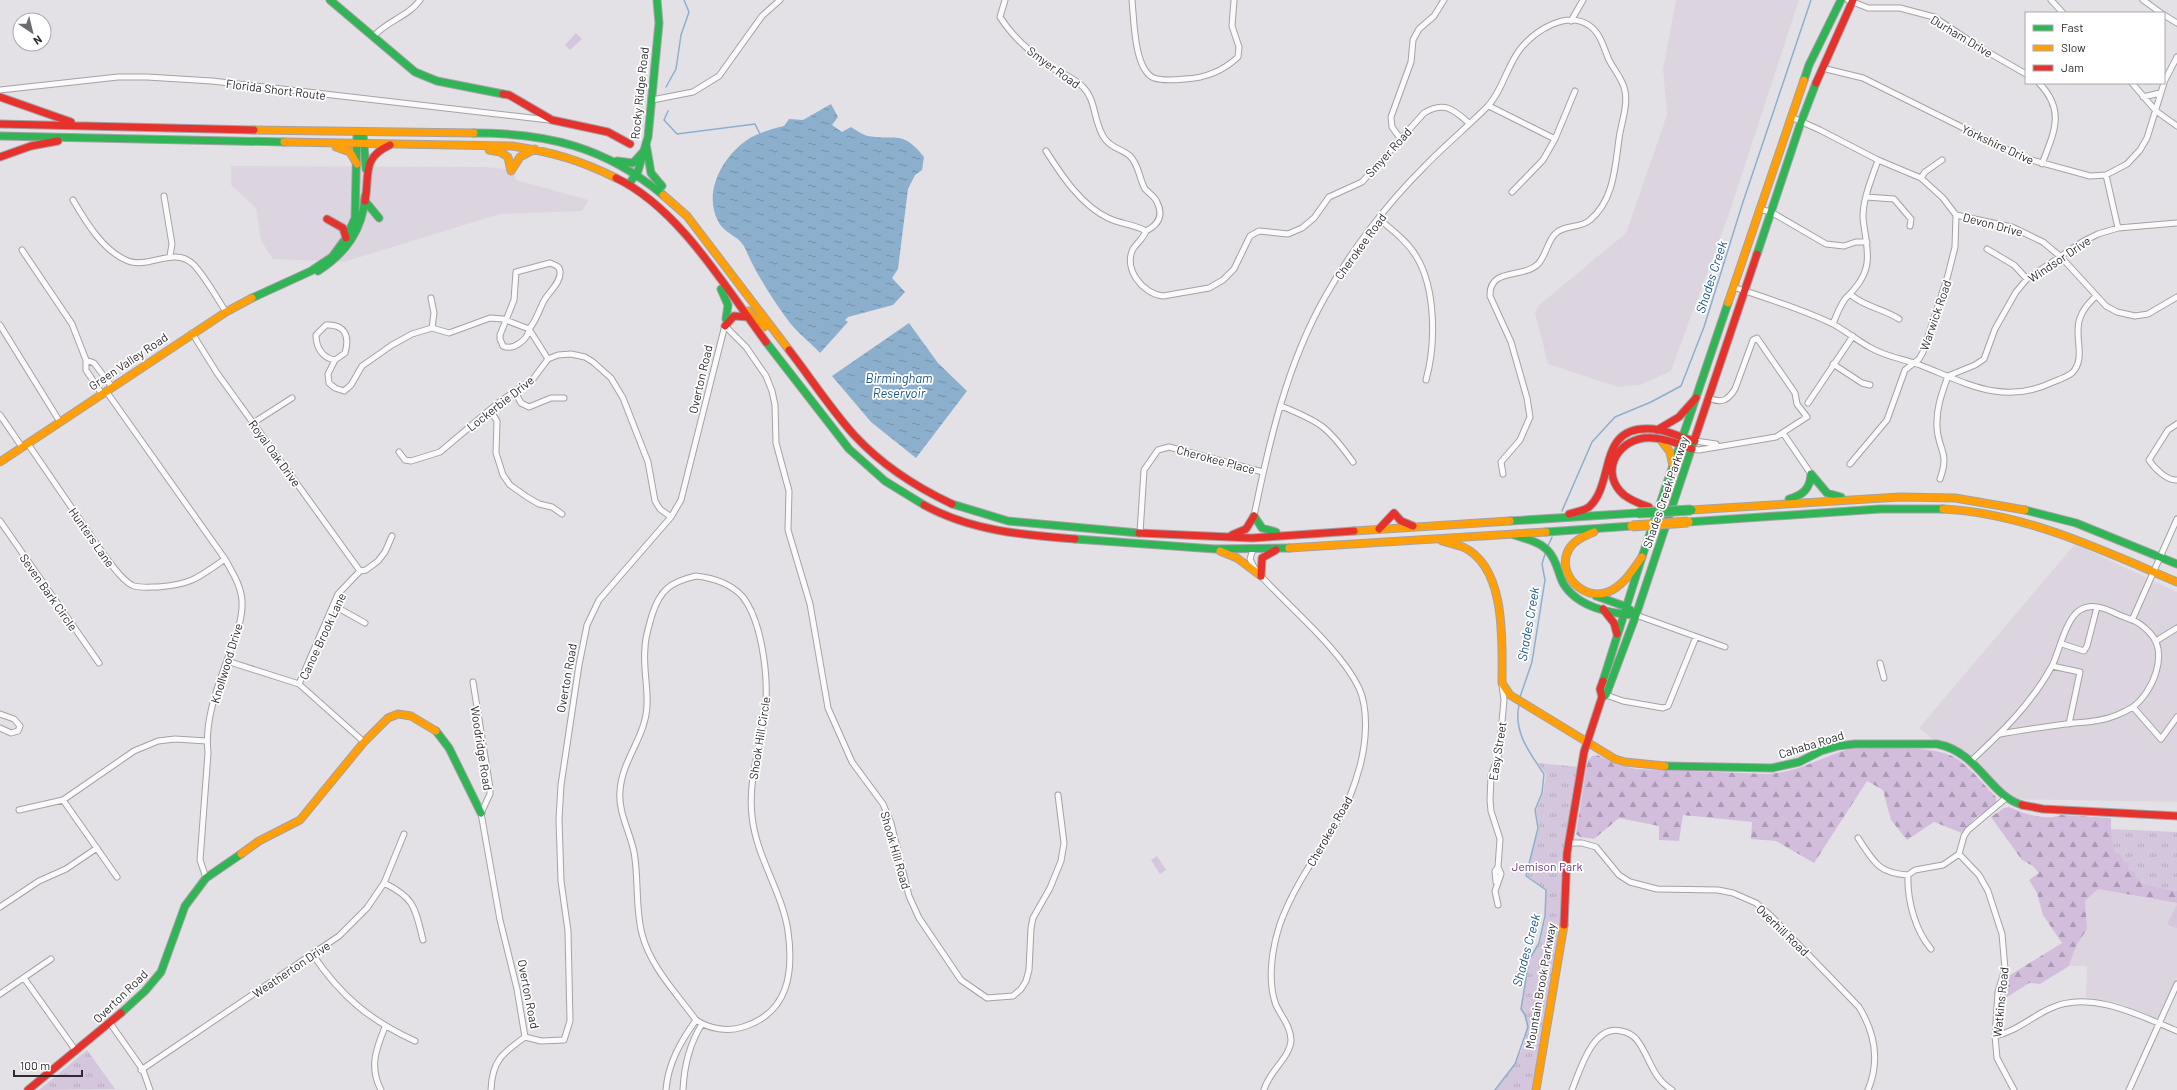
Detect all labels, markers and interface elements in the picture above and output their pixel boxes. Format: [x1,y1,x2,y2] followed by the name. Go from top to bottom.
[12,12,52,52] north arrow
[1929,12,1995,60] street label: Durham Drive
[2025,12,2165,84] legend
[2061,20,2084,34] text: Fast
[31,33,45,48] text: N
[2061,40,2086,54] text: Slow
[1025,43,1083,91] street label: Smyer Road
[627,46,651,140] street label: Rocky Ridge Road
[2061,60,2084,74] text: Jam
[225,76,327,102] street label: Florida Short Route
[1960,121,2036,167] street label: Yorkshire Drive
[1362,124,1414,180] street label: Smyer Road
[1962,209,2024,239] street label: Devon Drive
[1331,210,1389,282] street label: Cherokee Road
[2025,233,2093,285] street label: Windsor Drive
[1692,238,1730,315] water label: Shades Creek
[1916,278,1954,352] street label: Warwick Road
[86,329,170,393] street label: Green Valley Road
[685,343,715,415] street label: Overton Road
[865,370,933,401] water label: Birmingham Reservoir
[464,372,536,434] street label: Lockerbie Drive
[246,417,304,489] street label: Royal Oak Drive
[1639,434,1691,550] street label: Shades Creek Parkway
[1175,442,1257,476] street label: Cherokee Place
[66,504,118,570] street label: Hunters Lane
[17,551,81,633] street label: Seven Bark Circle
[1514,585,1543,662] water label: Shades Creek
[296,590,348,682] street label: Canoe Brook Lane
[207,621,245,705] street label: Knollwood Drive
[553,642,579,714] street label: Overton Road
[746,696,772,780] street label: Shook Hill Circle
[468,705,496,791] street label: Woodridge Road
[1485,721,1509,781] street label: Easy Street
[1777,727,1845,761] street label: Cahaba Road
[1303,794,1355,868] street label: Cherokee Road
[878,809,914,891] street label: Shook Hill Road
[1511,859,1583,873] park label: Jemison Park
[1754,901,1812,959] street label: Overhill Road
[1509,911,1544,988] water label: Shades Creek
[1522,922,1558,1050] street label: Mountain Brook Parkway
[250,938,332,1000] street label: Weatherton Drive
[515,958,543,1030] street label: Overton Road
[1989,966,2011,1038] street label: Watkins Road
[90,967,150,1025] street label: Overton Road
[14,1052,82,1078] scale bar
[20,1058,50,1072] text: 100 m

